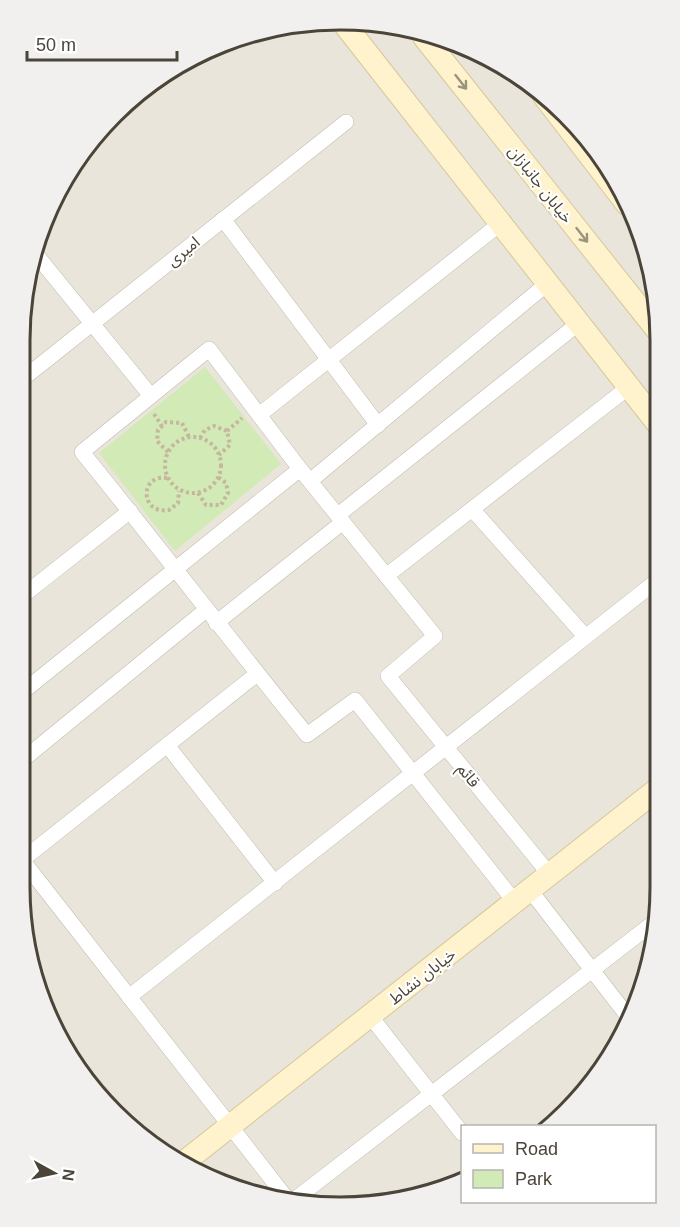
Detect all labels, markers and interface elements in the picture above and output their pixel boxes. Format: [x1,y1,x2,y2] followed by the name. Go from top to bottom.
[27,24,177,62] scale bar
[36,35,76,55] text: 50 m
[454,74,467,90] one-way arrow
[504,142,576,227] street label: خیابان جانبازان
[575,227,588,243] one-way arrow
[164,233,204,270] street label: امیری
[451,760,483,793] street label: قائم
[386,945,460,1008] street label: خیابان نشاط
[461,1125,656,1203] legend
[515,1139,558,1159] text: Road
[24,1143,84,1203] north arrow
[59,1168,78,1182] text: N
[515,1169,553,1189] text: Park

